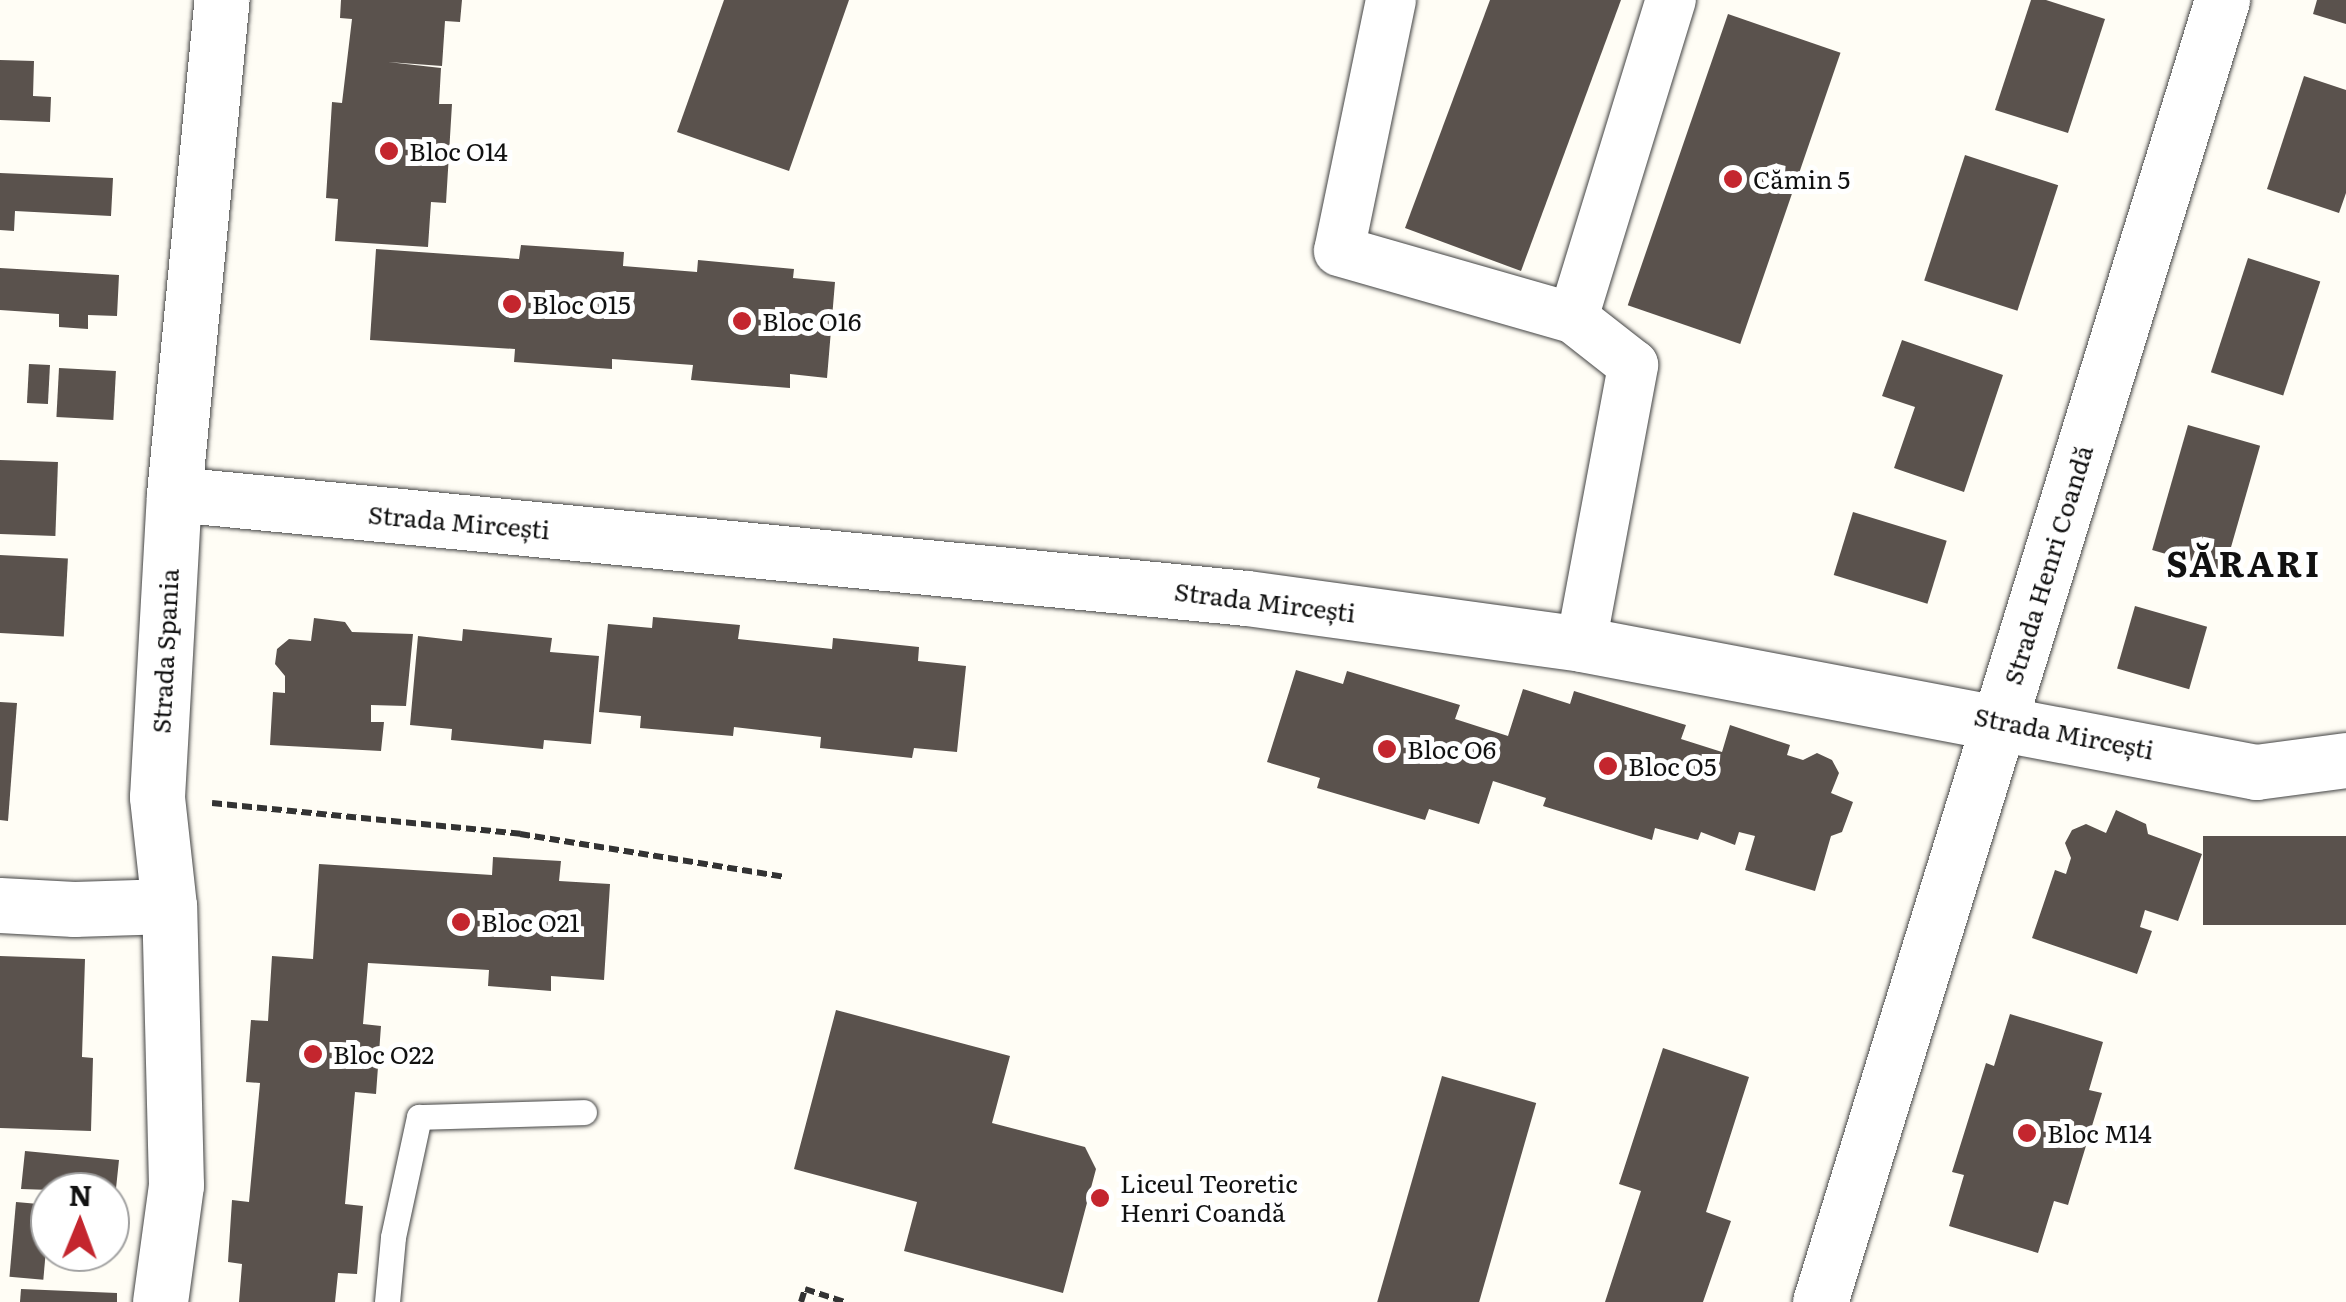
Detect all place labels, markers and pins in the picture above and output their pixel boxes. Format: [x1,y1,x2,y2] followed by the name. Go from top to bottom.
[409,136,508,166] place label: Bloc O14
[378,140,400,162] marker: Bloc O14
[1753,164,1850,194] place label: Cămin 5
[1722,168,1744,190] marker: Cămin 5
[532,289,631,319] place label: Bloc O15
[501,293,523,315] marker: Bloc O15
[762,306,861,336] place label: Bloc O16
[731,310,753,332] marker: Bloc O16
[1407,734,1496,764] place label: Bloc O6
[1376,738,1398,760] marker: Bloc O6
[1628,751,1716,781] place label: Bloc O5
[1597,755,1619,777] marker: Bloc O5
[481,907,580,937] place label: Bloc O21
[450,911,472,933] marker: Bloc O21
[333,1039,434,1069] place label: Bloc O22
[302,1043,324,1065] marker: Bloc O22
[2047,1118,2152,1148] place label: Bloc M14
[2016,1122,2038,1144] marker: Bloc M14
[1120,1169,1298,1228] place label: Liceul Teoretic Henri Coandă
[1089,1187,1111,1209] marker: Liceul Teoretic Henri Coandă

